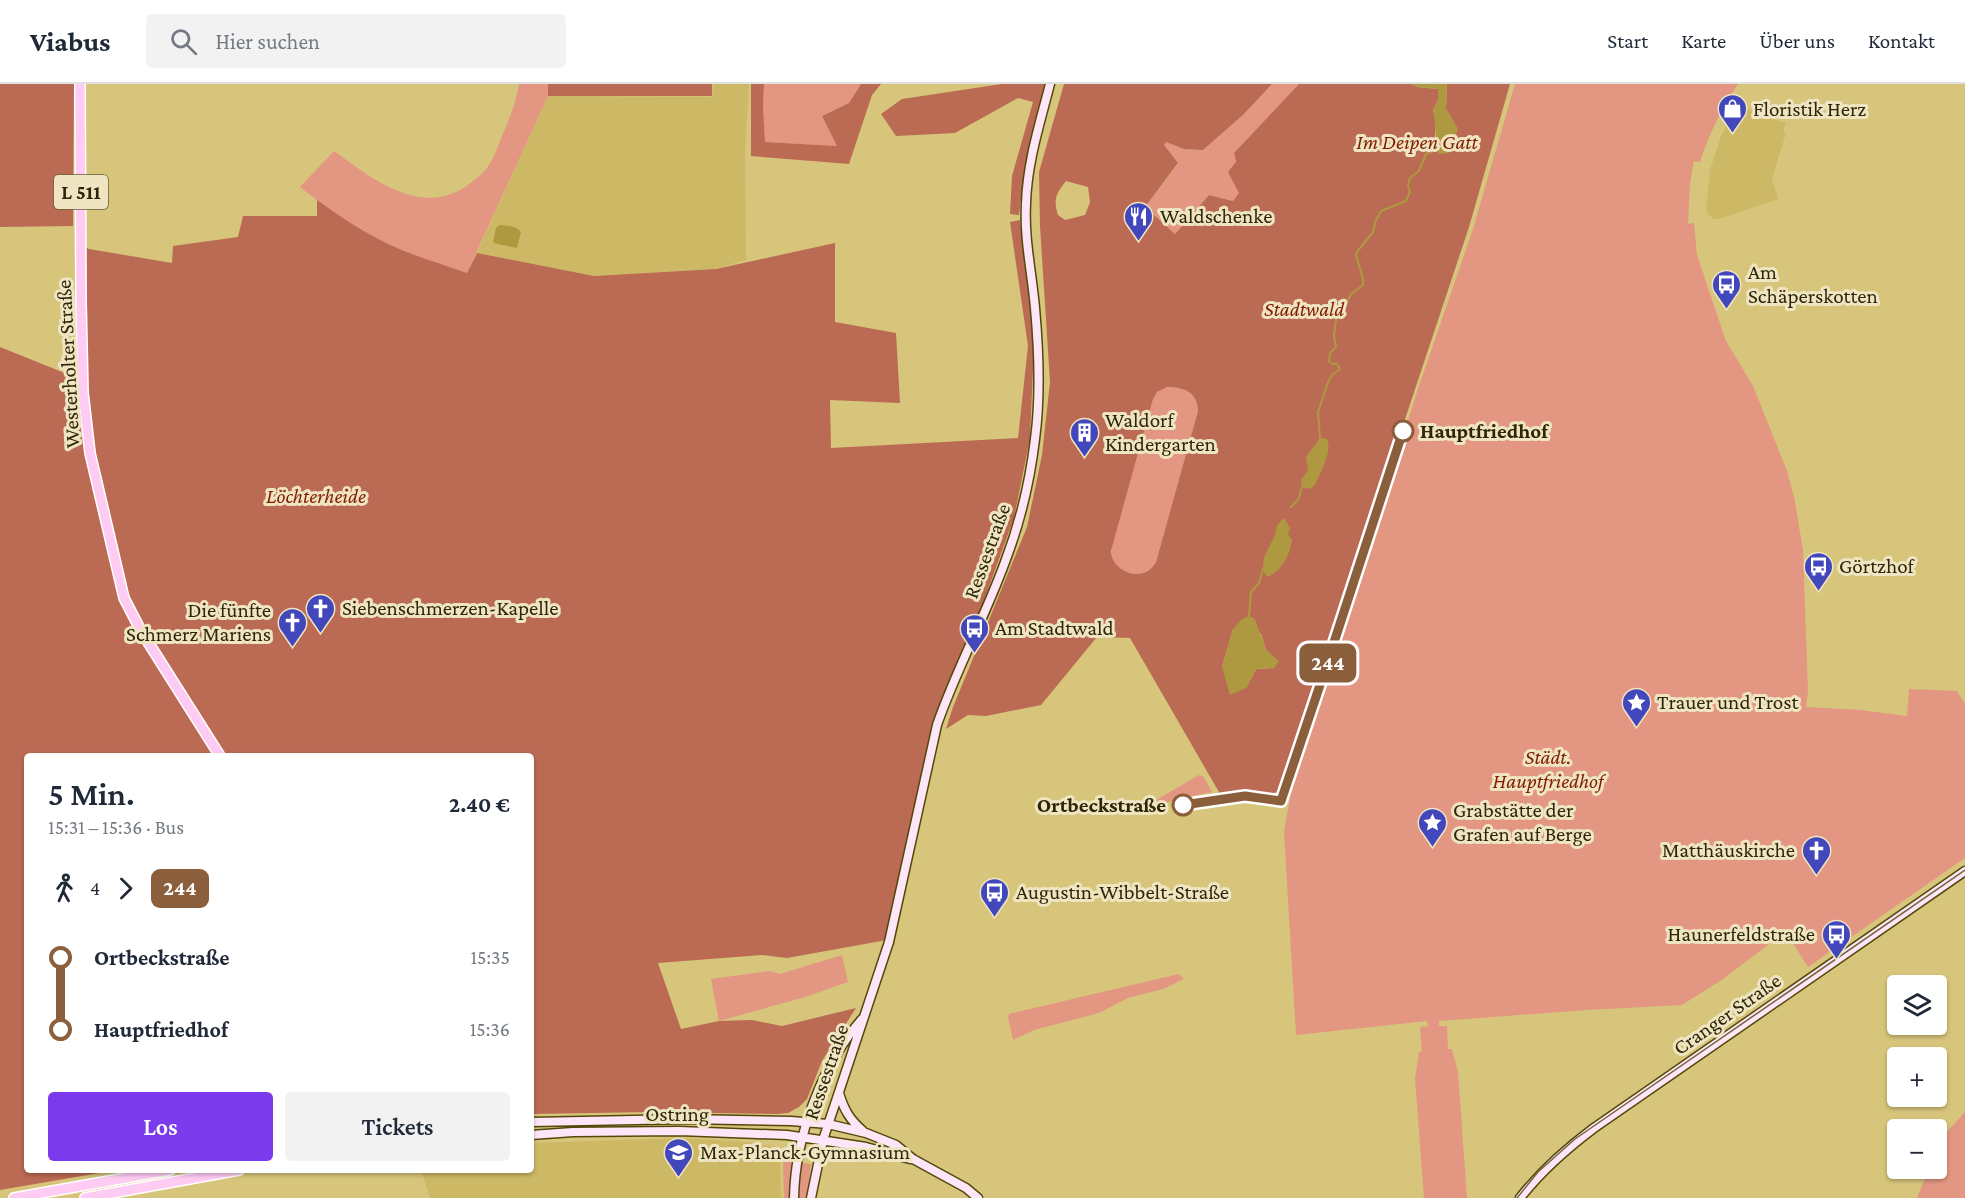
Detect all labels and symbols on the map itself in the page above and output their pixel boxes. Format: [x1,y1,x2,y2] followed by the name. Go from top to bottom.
[1716,93,1748,135] shop icon: Floristik Herz
[1753,97,1866,121] place label: Floristik Herz
[1356,130,1478,154] park label: Im Deipen Gatt
[54,175,108,209] road number: L 511
[1123,200,1155,242] restaurant icon: Waldschenke
[1160,204,1272,228] place label: Waldschenke
[1748,260,1878,308] place label: Am Schäperskotten
[1711,268,1743,310] bus stop icon: Am Schäperskotten
[52,279,84,449] street label: Westerholter Straße
[1264,297,1345,321] park label: Stadtwald
[1105,408,1216,456] place label: Waldorf Kindergarten
[1068,416,1100,458] building icon: Waldorf Kindergarten
[1420,419,1549,443] place label: Hauptfriedhof
[1392,420,1414,442] marker: Hauptfriedhof
[266,484,366,508] park label: Löchterheide
[959,500,1015,602] street label: Ressestraße
[1802,550,1834,592] bus stop icon: Görtzhof
[1839,554,1916,578] place label: Görtzhof
[305,592,337,634] church icon: Siebenschmerzen-Kapelle
[342,596,558,620] place label: Siebenschmerzen-Kapelle
[126,598,271,646] place label: Die fünfte Schmerz Mariens
[276,606,308,648] church icon: Die fünfte Schmerz Mariens
[958,612,990,654] bus stop icon: Am Stadtwald
[995,616,1114,640] place label: Am Stadtwald
[1294,644,1362,682] line badge: 244
[1620,686,1652,728] place icon: Trauer und Trost
[1657,690,1799,714] place label: Trauer und Trost
[1492,745,1607,793] park label: Städt. Hauptfriedhof
[1037,793,1166,817] place label: Ortbeckstraße
[1172,794,1194,816] marker: Ortbeckstraße
[1453,798,1592,846] place label: Grabstätte der Grafen auf Berge
[1416,806,1448,848] place icon: Grabstätte der Grafen auf Berge
[1800,834,1832,876] church icon: Matthäuskirche
[1662,838,1795,862] place label: Matthäuskirche
[979,876,1011,918] bus stop icon: Augustin-Wibbelt-Straße
[1016,880,1229,904] place label: Augustin-Wibbelt-Straße
[1820,918,1852,960] bus stop icon: Haunerfeldstraße
[1668,922,1815,946] place label: Haunerfeldstraße
[1669,968,1785,1060] street label: Cranger Straße
[799,1021,853,1123] street label: Ressestraße
[645,1102,709,1126] street label: Ostring
[663,1136,695,1178] school or university icon: Max-Planck-Gymnasium
[700,1140,910,1164] place label: Max-Planck-Gymnasium

